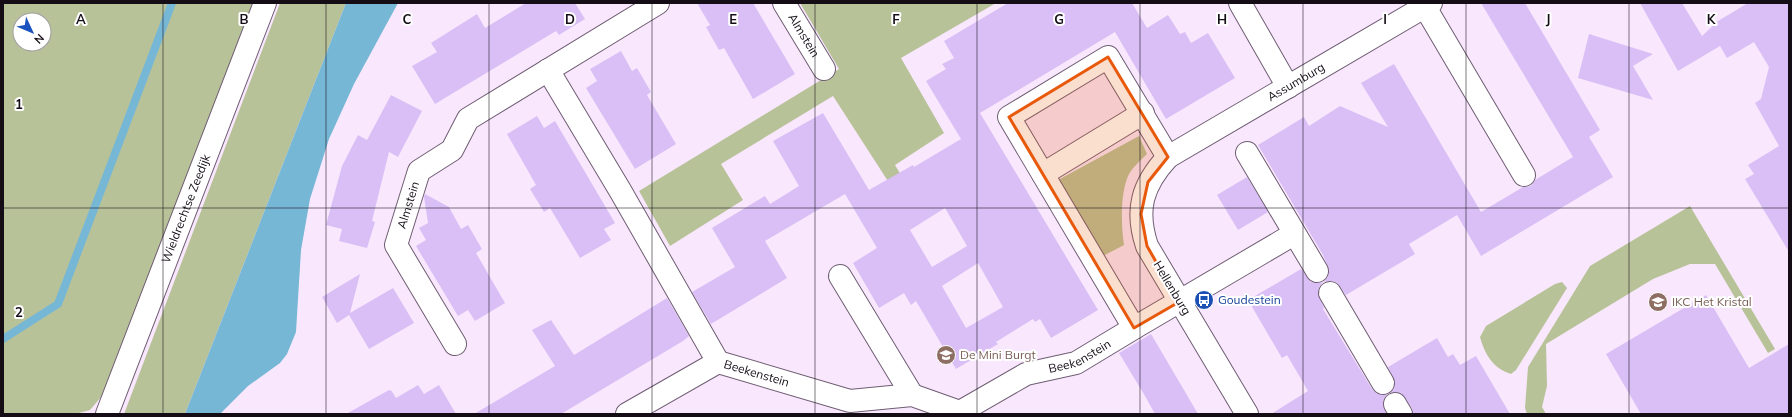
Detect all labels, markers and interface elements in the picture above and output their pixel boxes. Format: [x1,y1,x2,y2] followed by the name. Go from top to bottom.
[76,11,86,27] text: A
[240,11,249,27] text: B
[403,11,412,27] text: C
[565,11,575,27] text: D
[729,11,737,27] text: E
[785,11,823,60] street label: Almstein
[892,11,900,27] text: F
[1054,11,1064,27] text: G
[1217,11,1227,27] text: H
[1383,11,1387,27] text: I
[1546,11,1550,27] text: J
[1707,11,1717,27] text: K
[12,12,52,52] north arrow
[31,31,47,47] text: N
[1264,59,1327,104] street label: Assumburg
[15,96,23,112] text: 1
[158,151,214,265] street label: Wieldrechtse Zeedijk
[394,179,422,230] street label: Almstein
[1150,258,1194,318] street label: Hellenburg
[1193,289,1215,311] bus stop icon: Goudestein
[1647,291,1669,313] school or university icon: IKC Het Kristal
[1218,292,1281,307] place label: Goudestein
[1672,294,1752,309] place label: IKC Het Kristal
[15,304,23,320] text: 2
[1047,336,1113,376] street label: Beekenstein
[935,344,957,366] school or university icon: De Mini Burgt
[960,347,1036,362] place label: De Mini Burgt
[722,356,791,390] street label: Beekenstein

